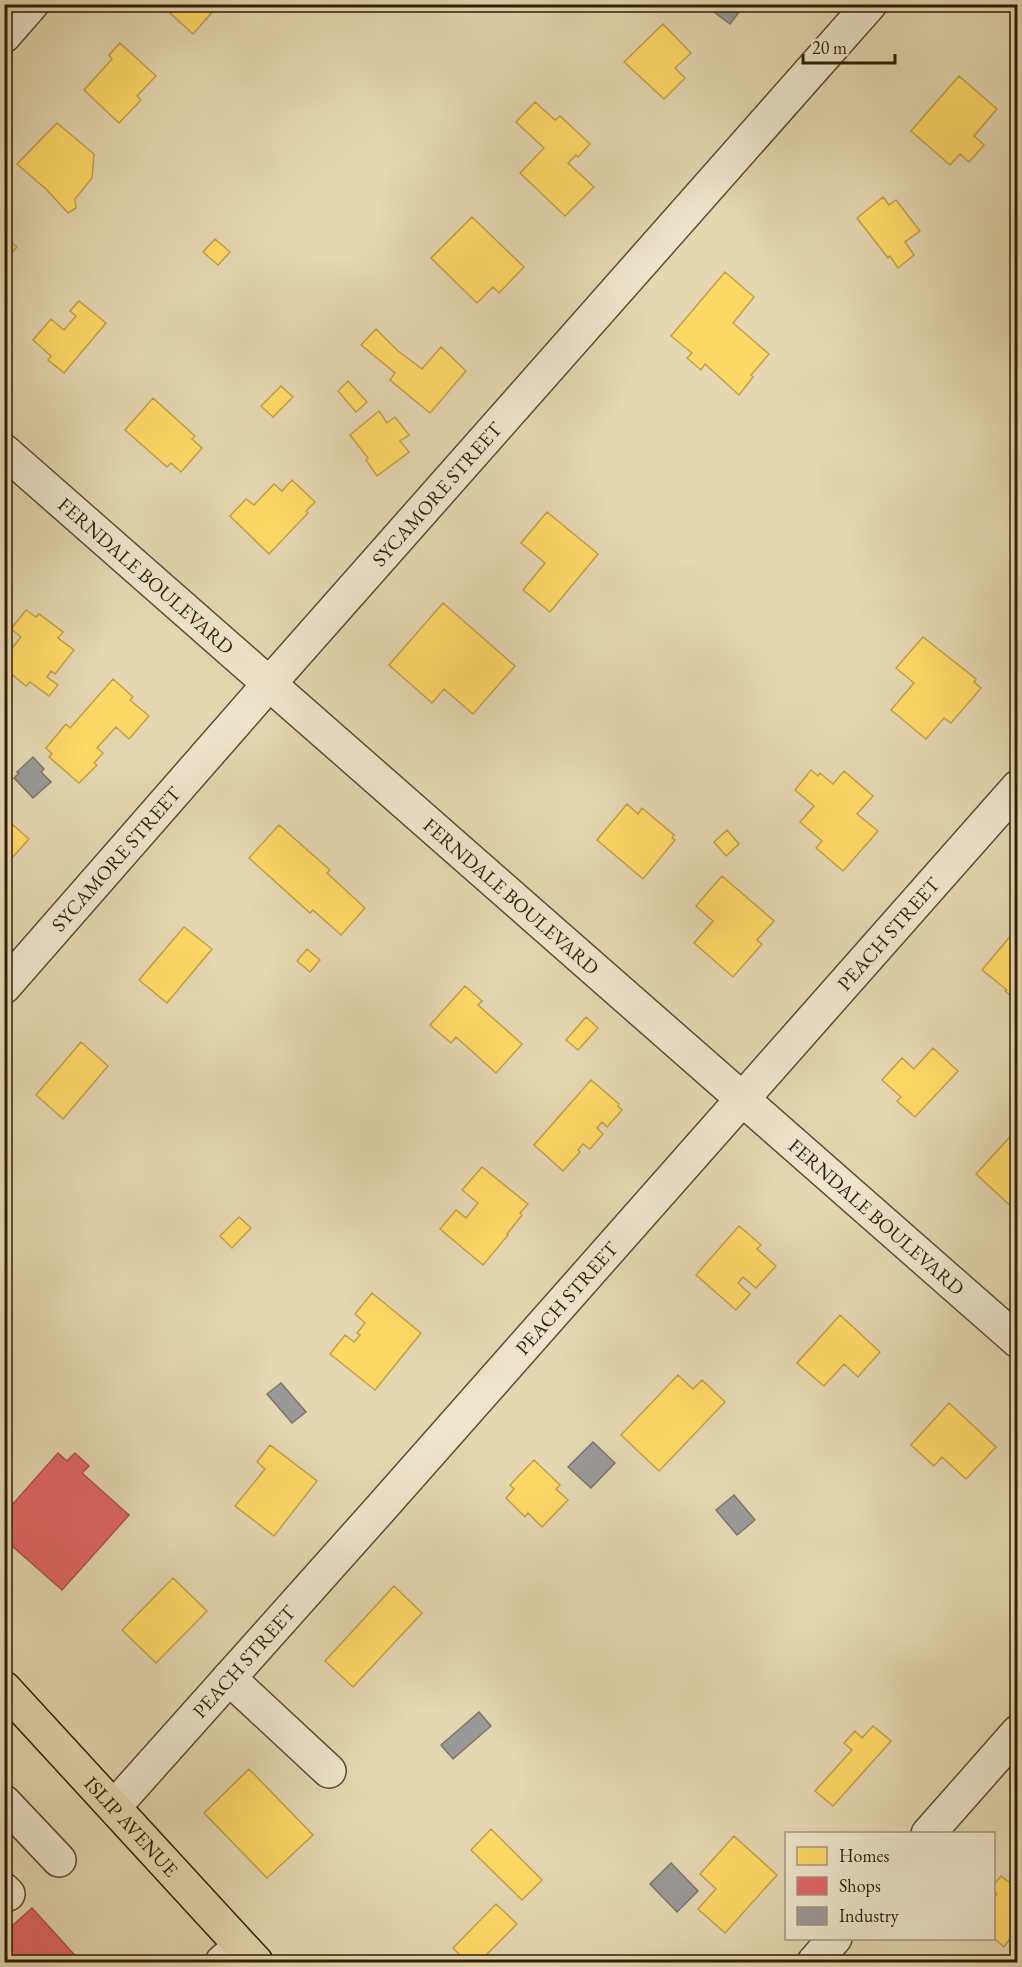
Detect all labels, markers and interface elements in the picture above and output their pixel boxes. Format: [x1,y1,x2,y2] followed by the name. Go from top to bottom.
[803,27,894,65] scale bar
[812,36,847,59] text: 20 m
[366,416,508,572] street label: SYCAMORE STREET
[53,491,239,660] street label: FERNDALE BOULEVARD
[45,781,187,937] street label: SYCAMORE STREET
[418,812,605,980] street label: FERNDALE BOULEVARD
[831,871,946,996] street label: PEACH STREET
[783,1133,970,1301] street label: FERNDALE BOULEVARD
[509,1235,624,1360] street label: PEACH STREET
[187,1599,302,1724] street label: PEACH STREET
[79,1771,184,1882] street label: ISLIP AVENUE
[785,1832,995,1940] legend
[839,1844,890,1867] text: Homes
[839,1874,881,1897] text: Shops
[839,1904,899,1927] text: Industry

